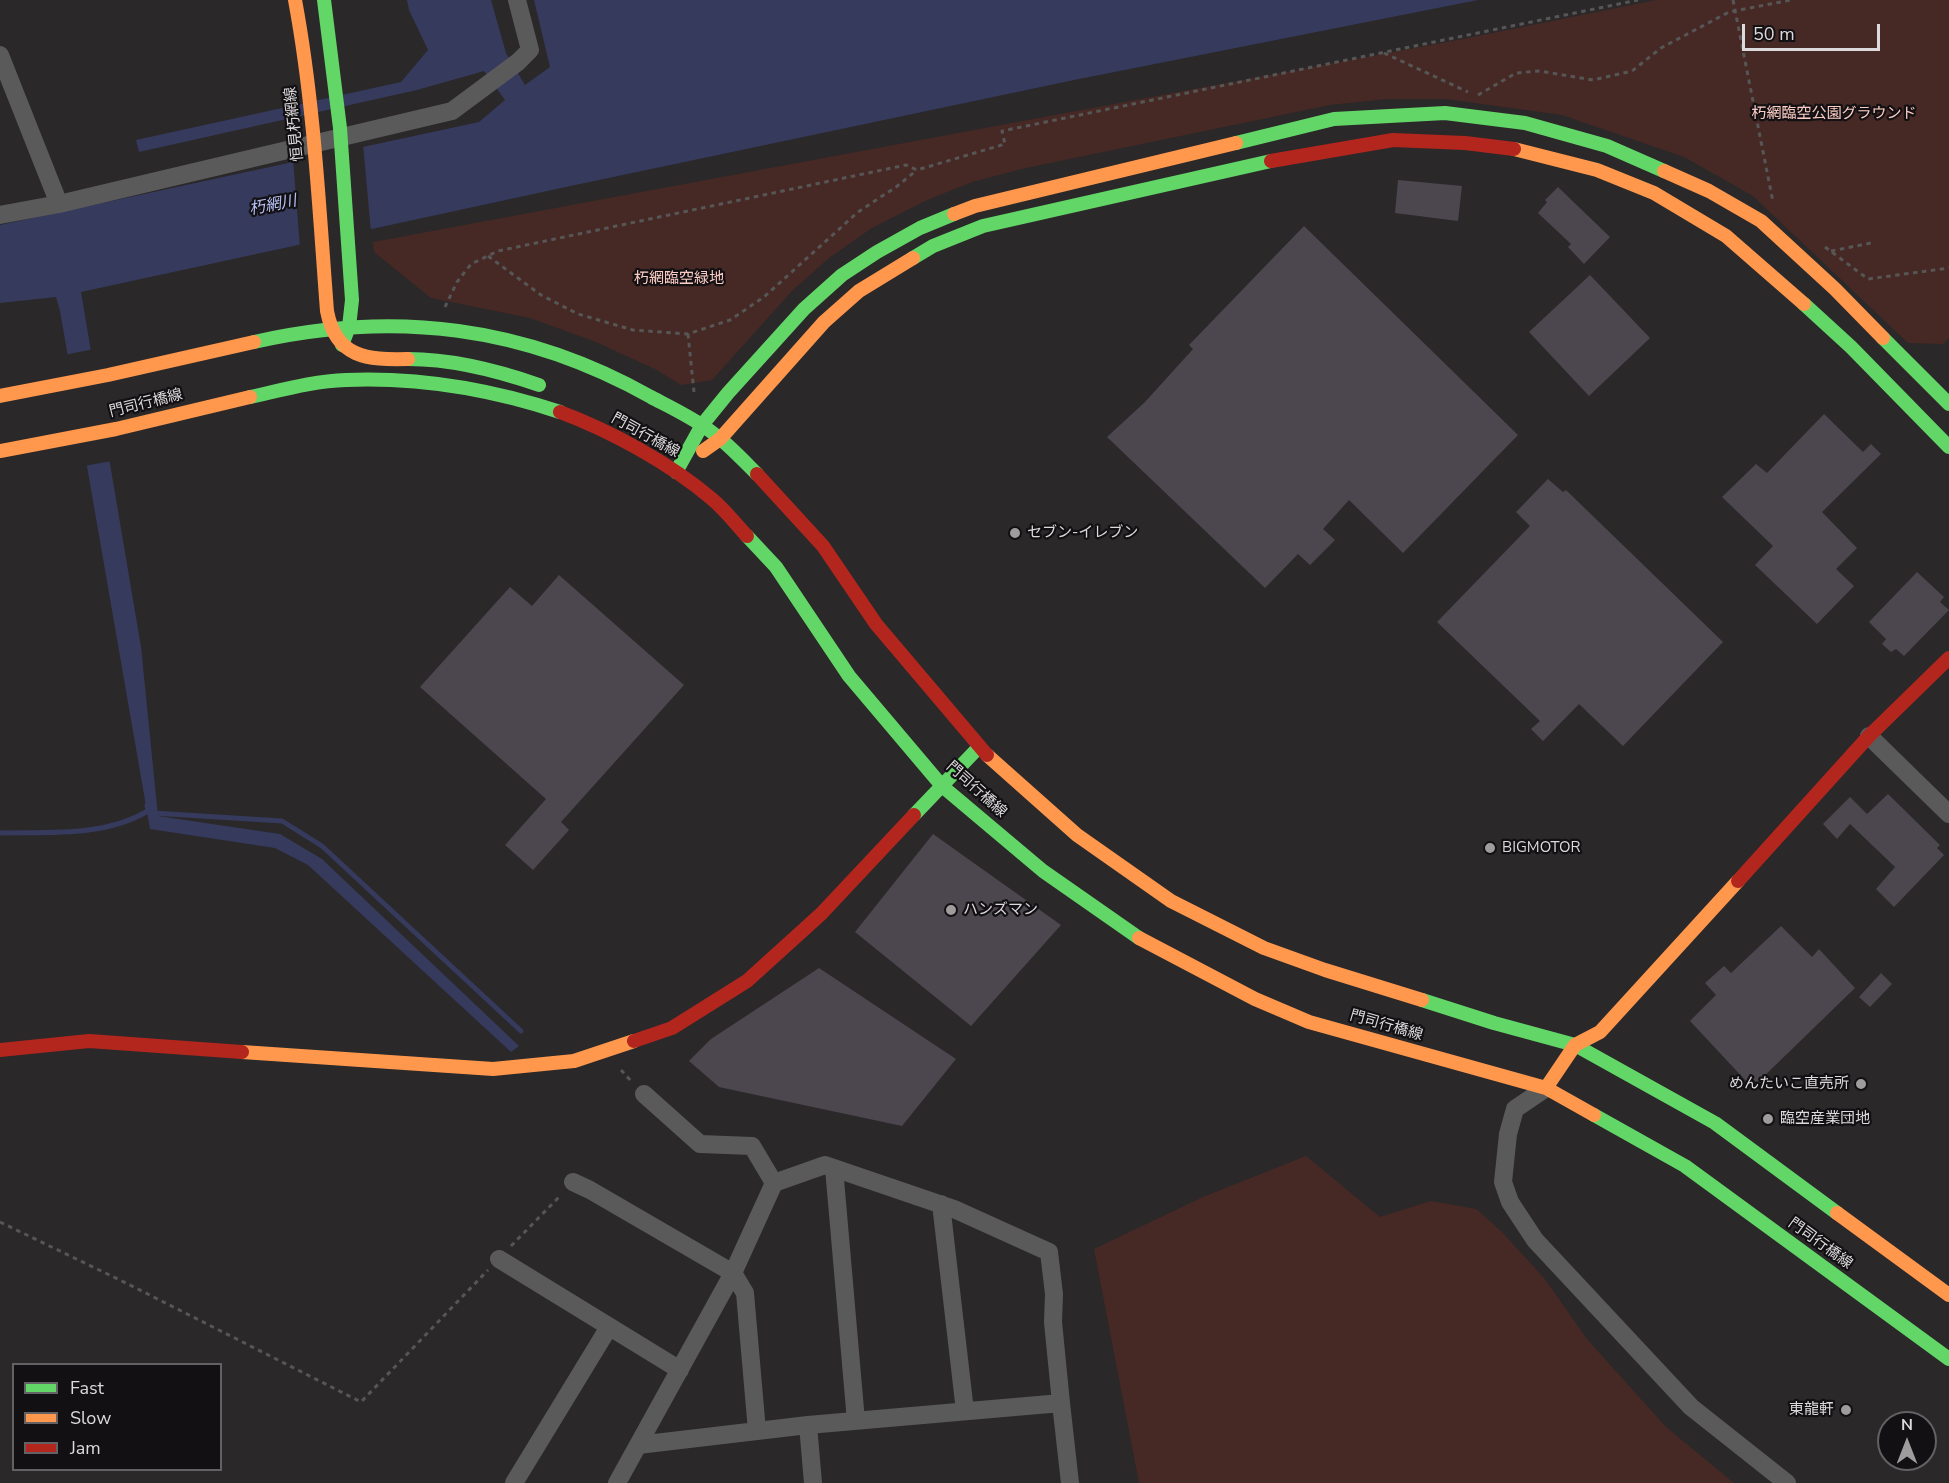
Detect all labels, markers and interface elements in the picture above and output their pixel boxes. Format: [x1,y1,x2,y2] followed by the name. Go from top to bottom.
[1745,12,1883,50] scale bar
[1753,22,1795,46] text: 50 m
[282,86,308,162] street label: 恒見朽網線
[1752,105,1916,123] park label: 朽網臨空公園グラウンド
[248,192,298,220] water label: 朽網川
[634,270,724,288] park label: 朽網臨空緑地
[107,386,185,422] street label: 門司行橋線
[608,410,682,462] street label: 門司行橋線
[1027,524,1138,542] place label: セブン-イレブン
[1008,526,1022,540] marker: セブン-イレブン
[942,758,1010,822] street label: 門司行橋線
[1502,839,1580,857] place label: BIGMOTOR
[1483,841,1497,855] marker: BIGMOTOR
[963,901,1038,919] place label: ハンズマン
[944,903,958,917] marker: ハンズマン
[1347,1007,1425,1045] street label: 門司行橋線
[1729,1075,1849,1093] place label: めんたいこ直売所
[1854,1077,1868,1091] marker: めんたいこ直売所
[1780,1110,1870,1128] place label: 臨空産業団地
[1761,1112,1775,1126] marker: 臨空産業団地
[1784,1215,1856,1273] street label: 門司行橋線
[12,1363,222,1471] legend
[70,1376,104,1400] text: Fast
[1789,1401,1834,1419] place label: 東龍軒
[1839,1403,1853,1417] marker: 東龍軒
[70,1406,111,1430] text: Slow
[1877,1411,1937,1471] north arrow
[1901,1414,1913,1436] text: N
[70,1436,101,1460] text: Jam

